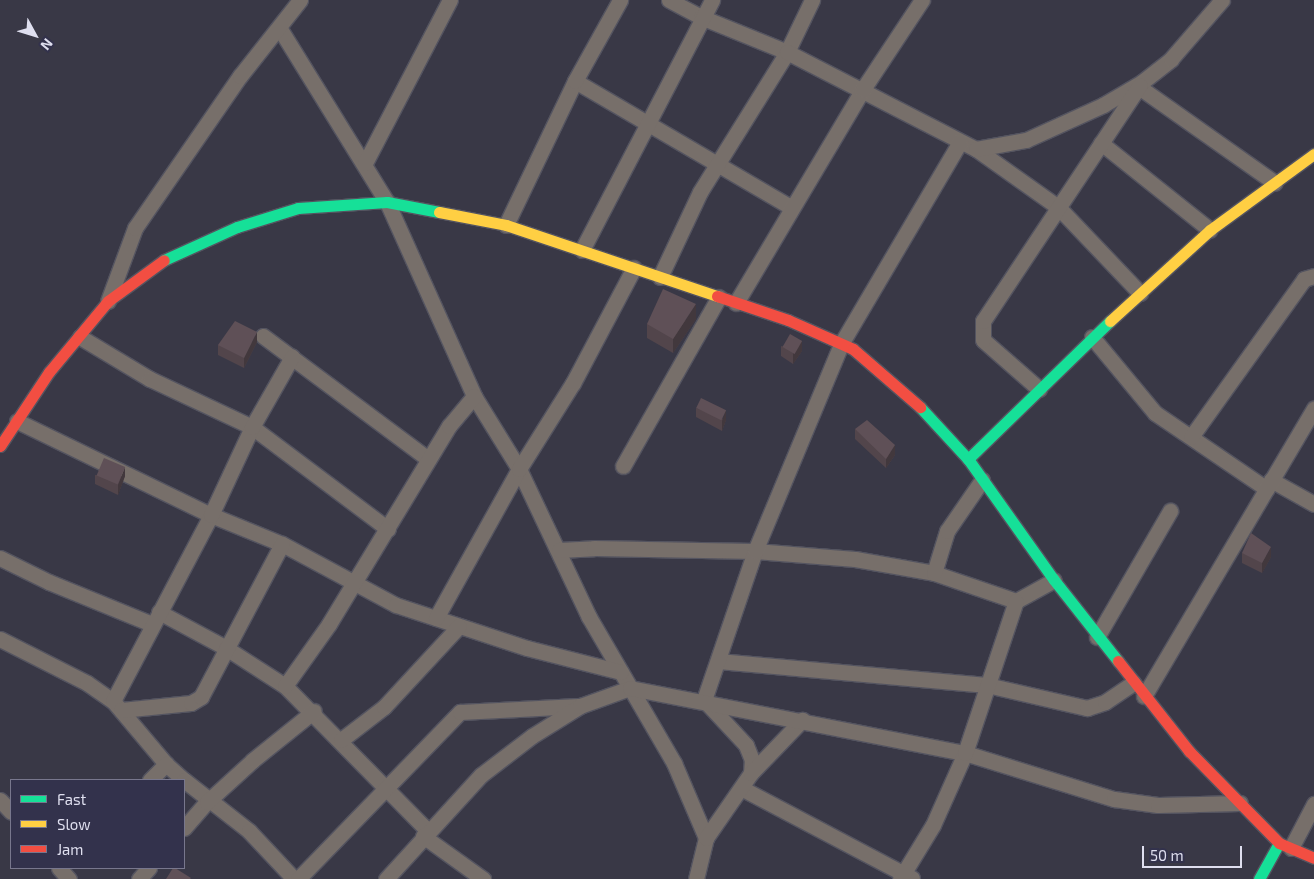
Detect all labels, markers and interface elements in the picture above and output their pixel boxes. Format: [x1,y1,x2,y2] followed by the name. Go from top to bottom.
[10,10,60,60] north arrow
[37,35,57,54] text: N
[10,779,185,869] legend
[57,790,86,808] text: Fast
[57,815,91,833] text: Slow
[1144,836,1244,868] scale bar
[57,840,83,858] text: Jam
[1150,846,1184,864] text: 50 m

